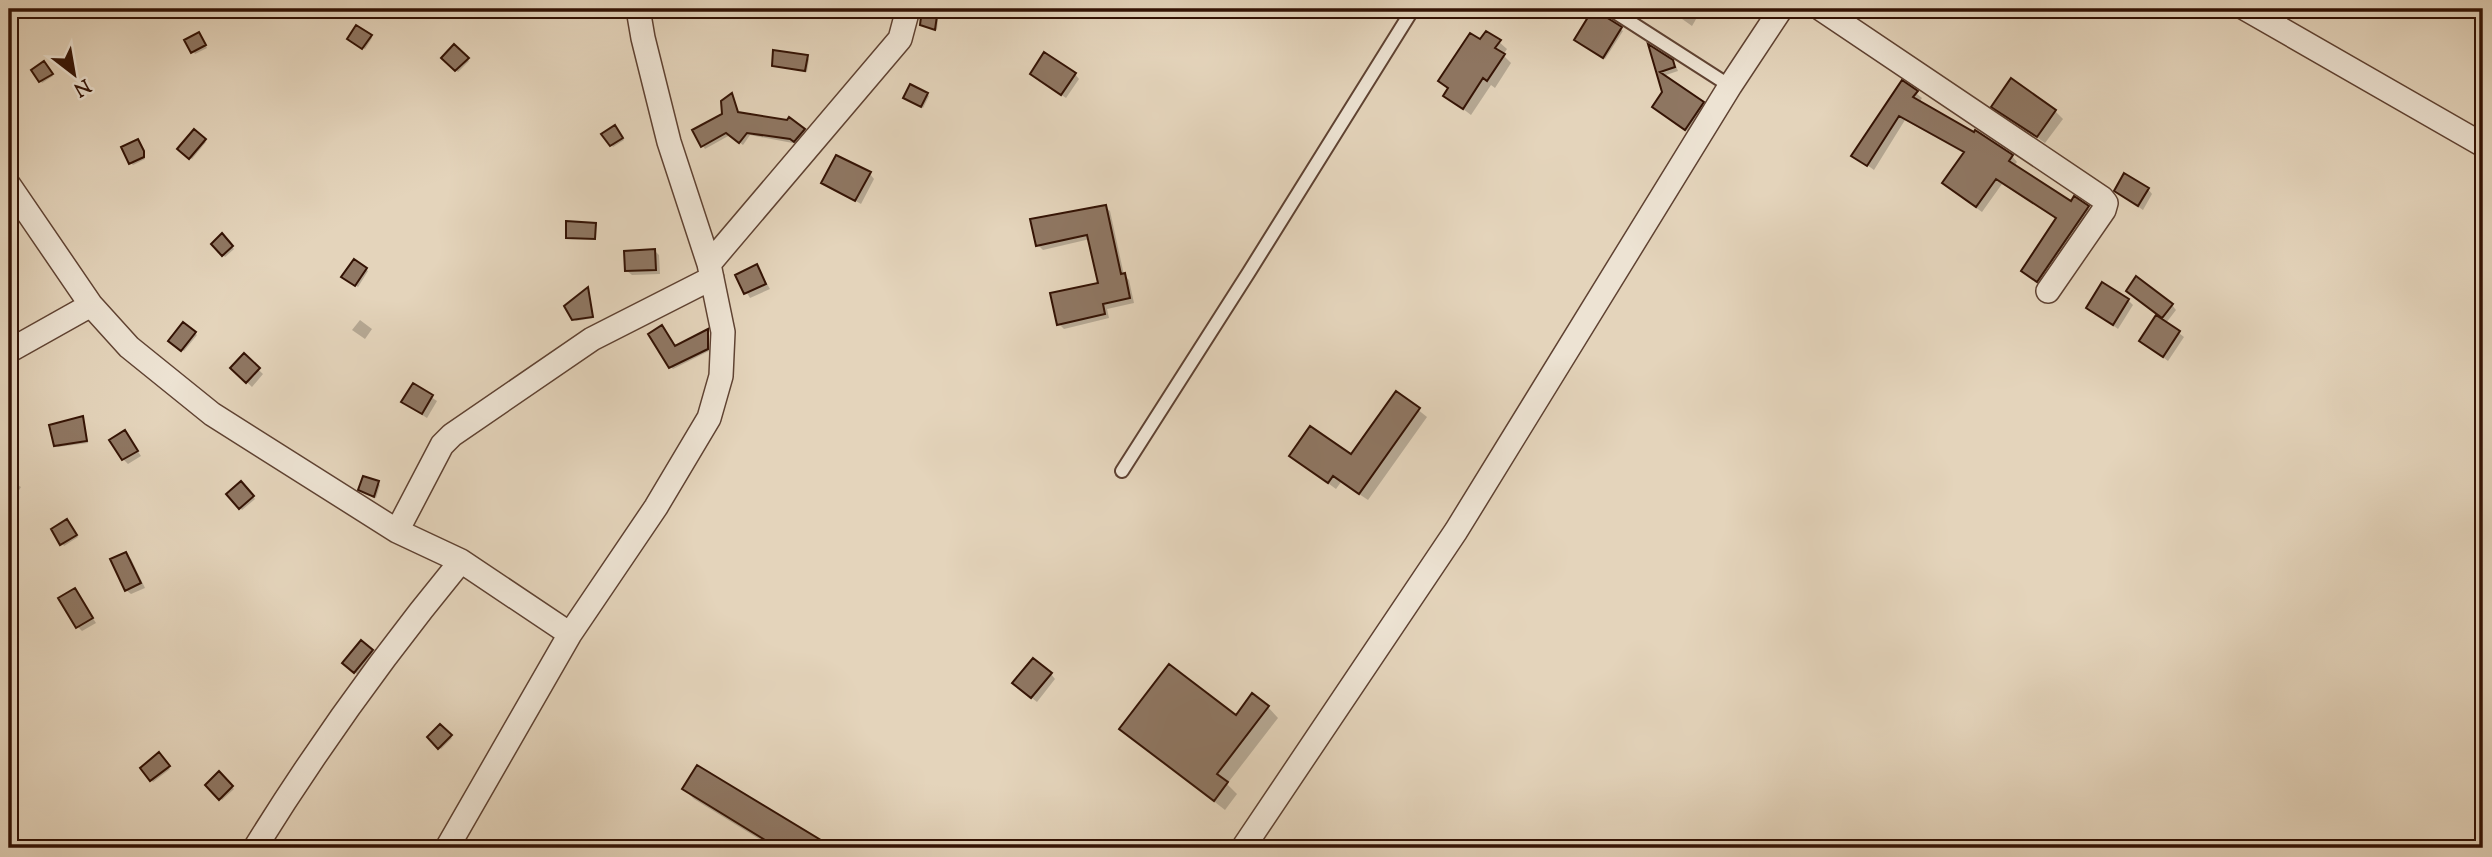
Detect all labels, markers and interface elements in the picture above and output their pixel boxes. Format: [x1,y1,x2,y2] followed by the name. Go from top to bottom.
[38,38,108,108] north arrow
[68,71,95,102] text: N

